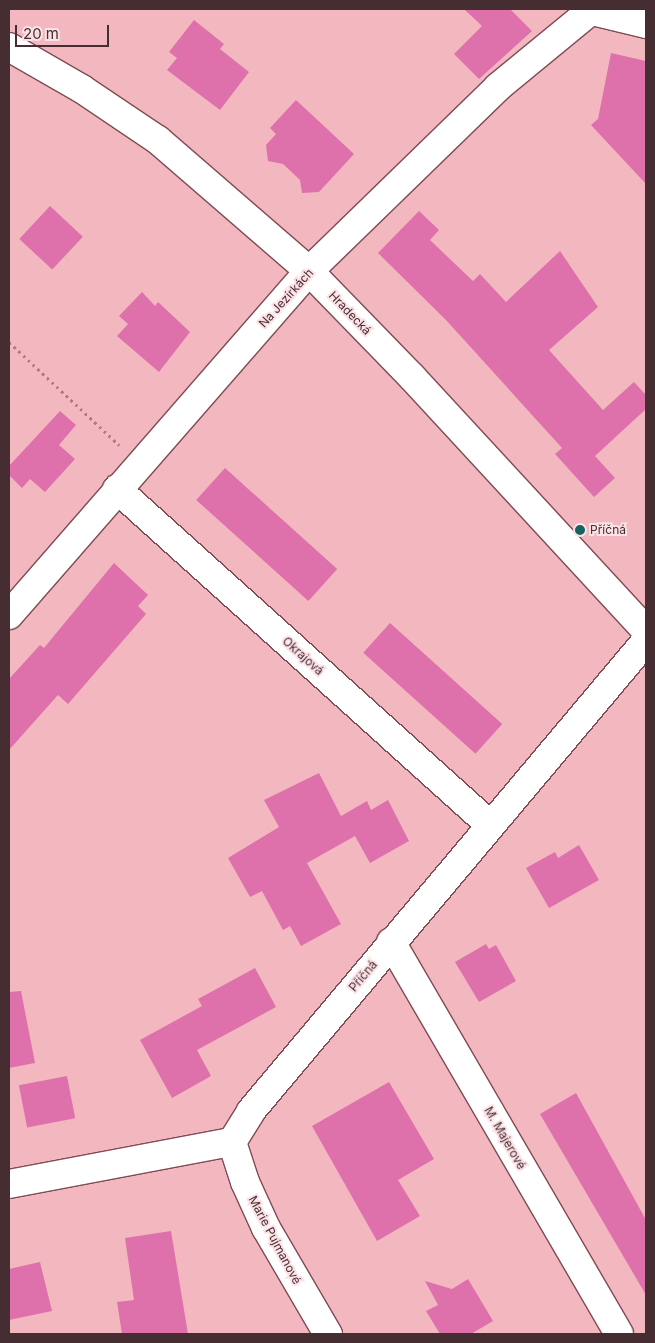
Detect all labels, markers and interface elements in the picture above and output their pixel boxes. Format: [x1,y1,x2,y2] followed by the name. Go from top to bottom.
[18,15,111,47] scale bar
[23,24,59,43] text: 20 m
[256,266,316,330] street label: Na Jezírkách
[326,288,374,338] street label: Hradecká
[590,523,626,537] place label: Příčná
[574,524,586,536] marker: Příčná
[279,634,327,678] street label: Okrajová
[346,958,380,994] street label: Příčná
[481,1104,529,1172] street label: M. Majerové
[246,1193,304,1287] street label: Marie Pujmanové

